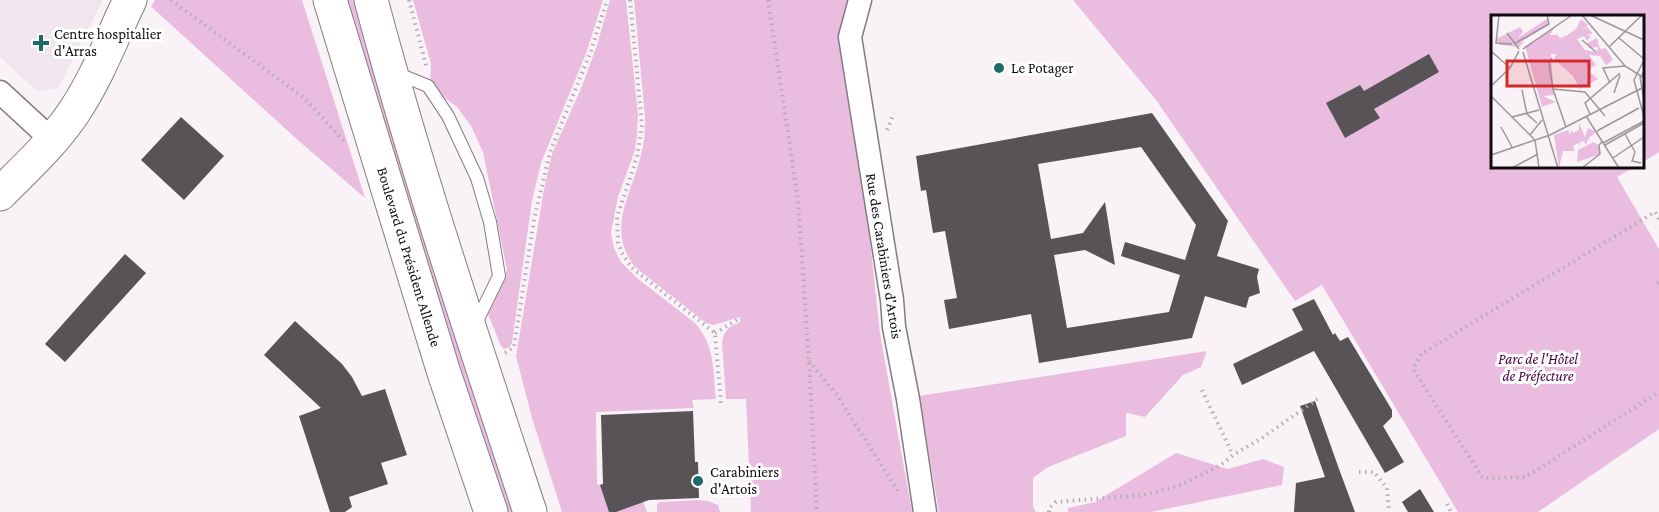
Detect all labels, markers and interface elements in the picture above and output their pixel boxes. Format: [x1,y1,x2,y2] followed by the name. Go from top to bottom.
[1491,15,1644,168] inset map
[54,26,162,59] place label: Centre hospitalier d'Arras
[32,34,50,52] marker: Centre hospitalier d'Arras
[1011,60,1074,77] place label: Le Potager
[992,61,1006,75] marker: Le Potager
[374,165,444,349] street label: Boulevard du Président Allende
[863,172,905,340] street label: Rue des Carabiniers d'Artois
[1498,351,1578,385] park label: Parc de l'Hôtel de Préfecture
[710,464,779,497] place label: Carabiniers d'Artois
[691,474,705,488] marker: Carabiniers d'Artois

